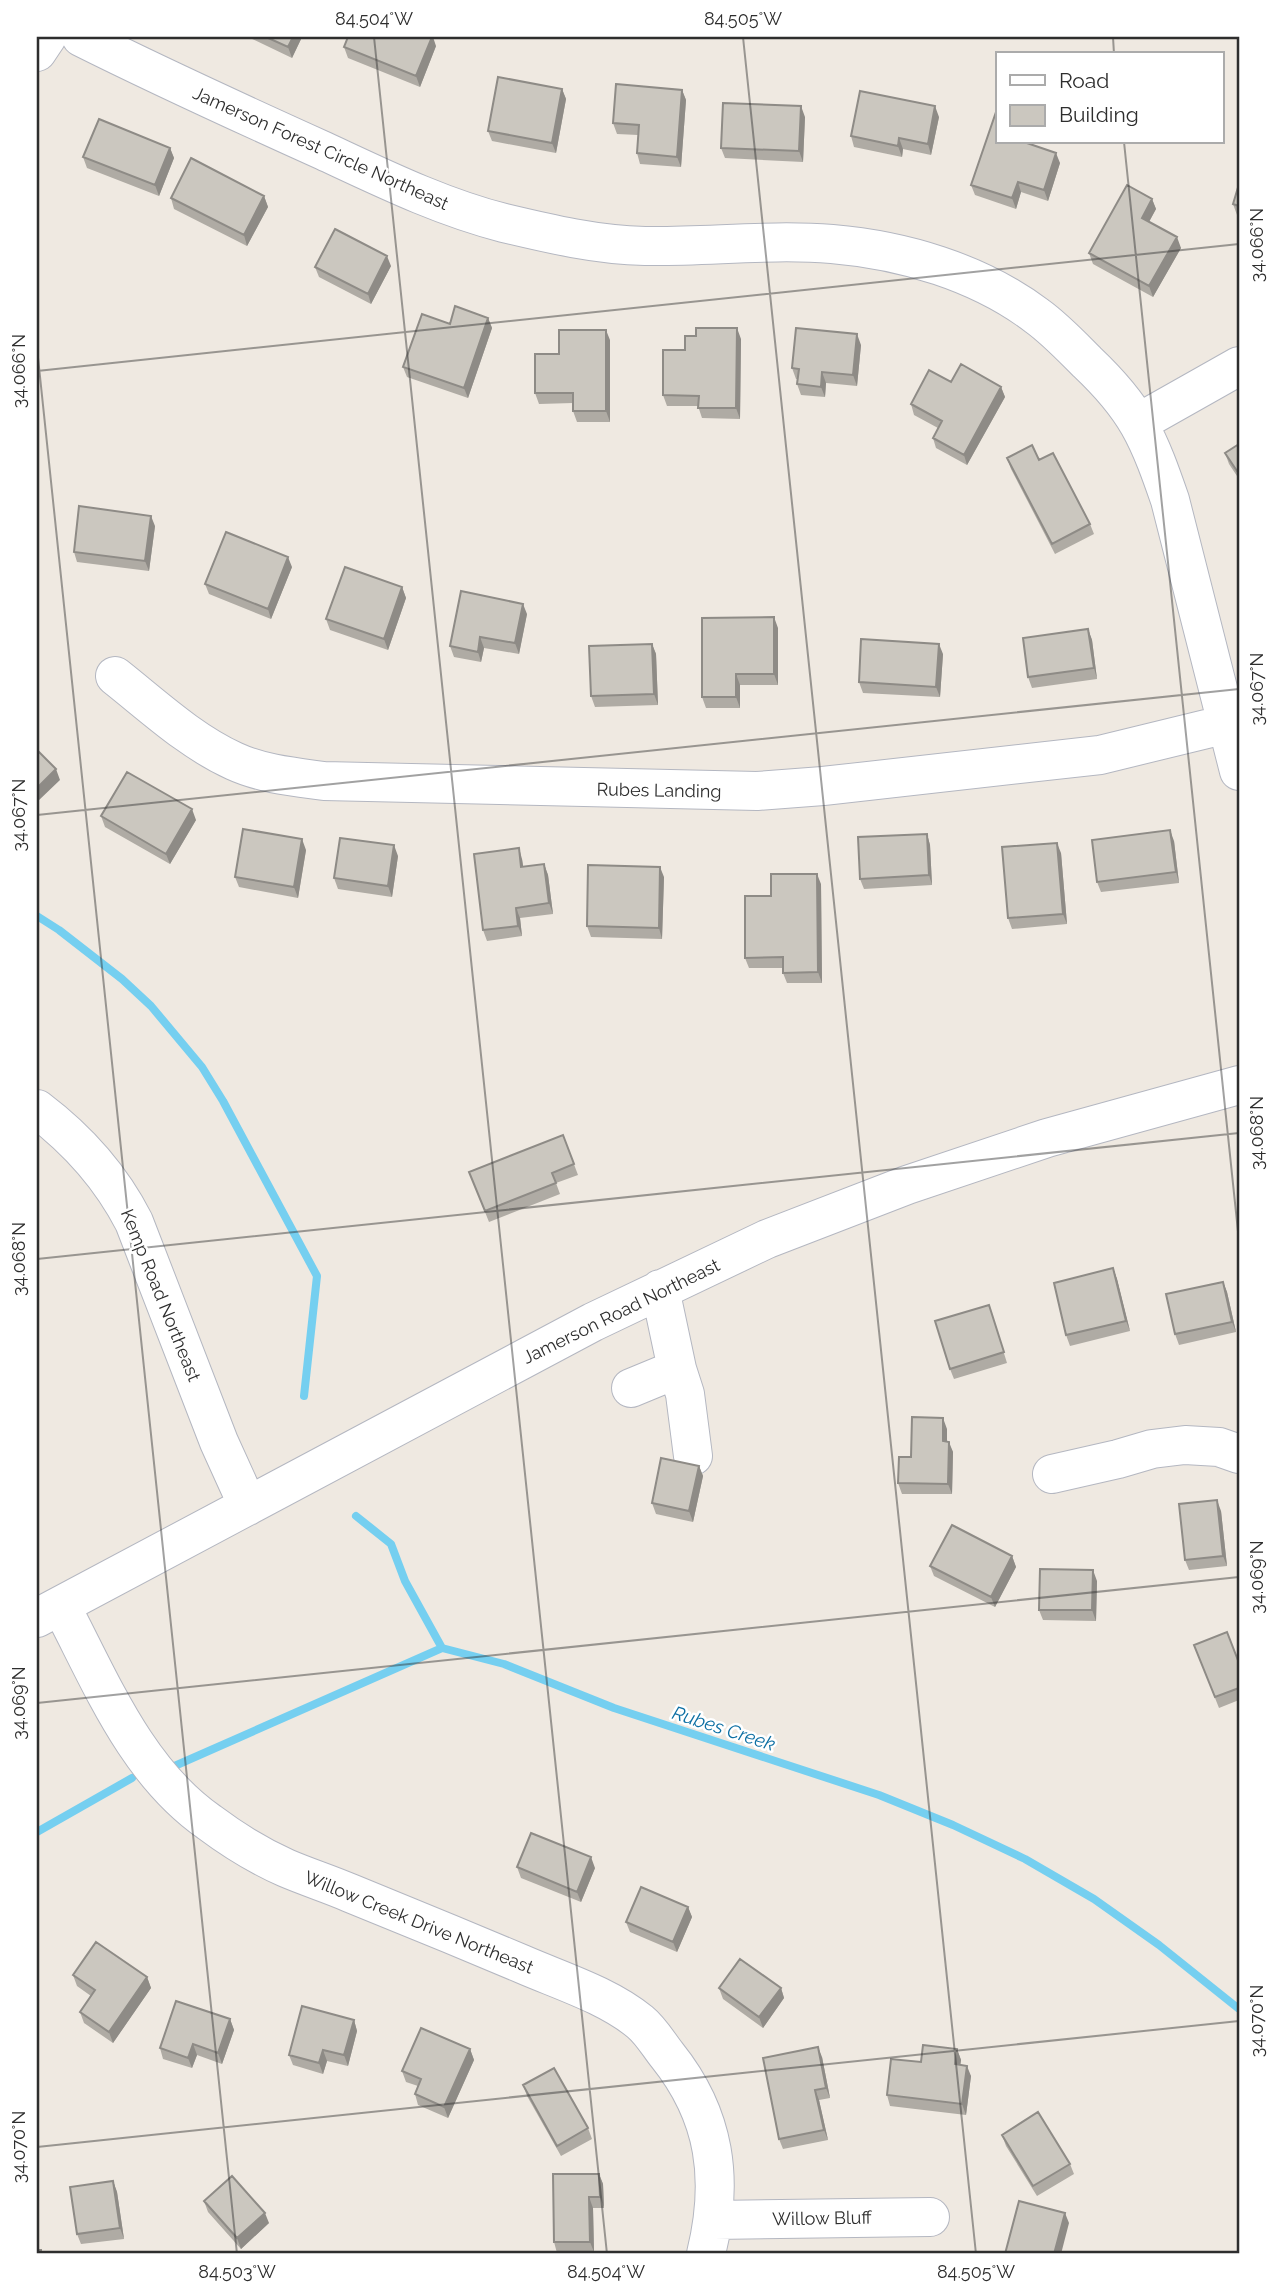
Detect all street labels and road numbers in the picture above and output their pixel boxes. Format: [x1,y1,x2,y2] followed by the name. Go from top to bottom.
[190,82,452,214] street label: Jamerson Forest Circle Northeast
[596,778,722,802] street label: Rubes Landing
[117,1206,205,1384] street label: Kemp Road Northeast
[519,1254,723,1368] street label: Jamerson Road Northeast
[301,1866,537,1978] street label: Willow Creek Drive Northeast
[772,2207,873,2229] street label: Willow Bluff

